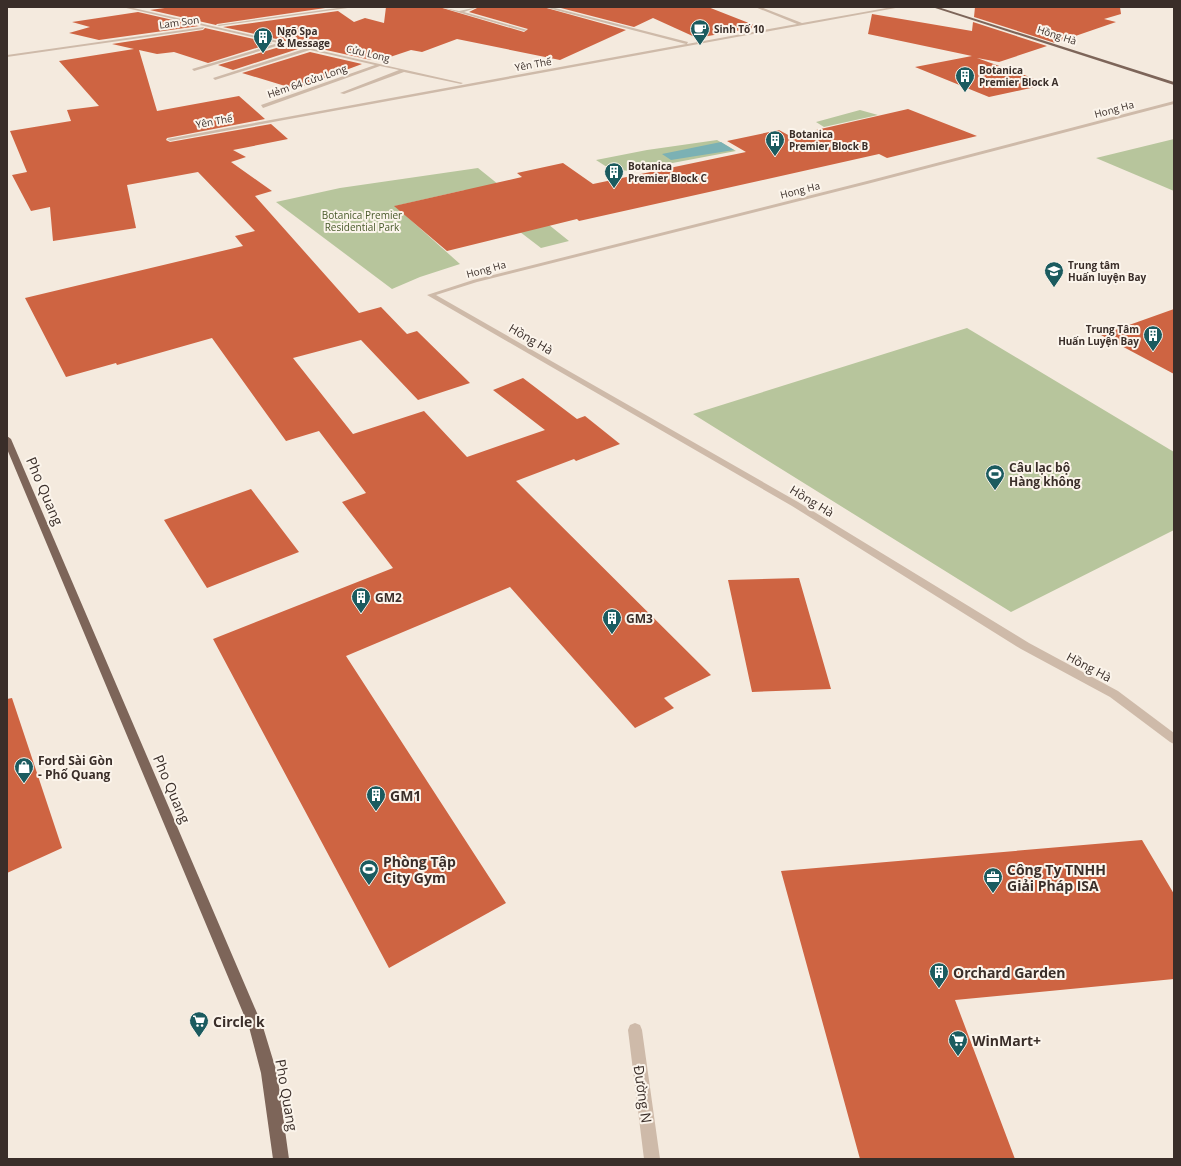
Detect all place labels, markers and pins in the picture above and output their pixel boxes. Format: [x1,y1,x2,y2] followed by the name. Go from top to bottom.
[689,18,711,46] cafe icon: Sinh Tố 10
[714,22,765,36] place label: Sinh Tố 10
[277,24,330,50] place label: Ngõ Spa & Message
[252,26,274,54] building icon: Ngõ Spa & Message
[979,63,1059,89] place label: Botanica Premier Block A
[954,65,976,93] building icon: Botanica Premier Block A
[789,127,869,153] place label: Botanica Premier Block B
[764,129,786,157] building icon: Botanica Premier Block B
[628,159,708,185] place label: Botanica Premier Block C
[603,161,625,189] building icon: Botanica Premier Block C
[1068,258,1147,284] place label: Trung tâm Huấn luyện Bay
[1043,260,1065,288] school or university icon: Trung tâm Huấn luyện Bay
[1058,322,1139,348] place label: Trung Tâm Huấn Luyện Bay
[1142,324,1164,352] building icon: Trung Tâm Huấn Luyện Bay
[1009,459,1081,490] place label: Câu lạc bộ Hàng không
[984,463,1006,491] sports icon: Câu lạc bộ Hàng không
[350,586,372,614] building icon: GM2
[375,589,402,606] place label: GM2
[601,607,623,635] building icon: GM3
[626,610,653,627] place label: GM3
[38,752,113,783] place label: Ford Sài Gòn - Phổ Quang
[13,756,35,784] shop icon: Ford Sài Gòn - Phổ Quang
[365,784,387,812] building icon: GM1
[390,786,421,805] place label: GM1
[383,852,456,887] place label: Phòng Tập City Gym
[358,858,380,886] sports icon: Phòng Tập City Gym
[1007,860,1106,895] place label: Công Ty TNHH Giải Pháp ISA
[982,866,1004,894] office icon: Công Ty TNHH Giải Pháp ISA
[928,961,950,989] building icon: Orchard Garden
[953,963,1066,982] place label: Orchard Garden
[188,1010,210,1038] supermarket icon: Circle k
[213,1012,265,1031] place label: Circle k
[947,1029,969,1057] supermarket icon: WinMart+
[972,1031,1041,1050] place label: WinMart+

